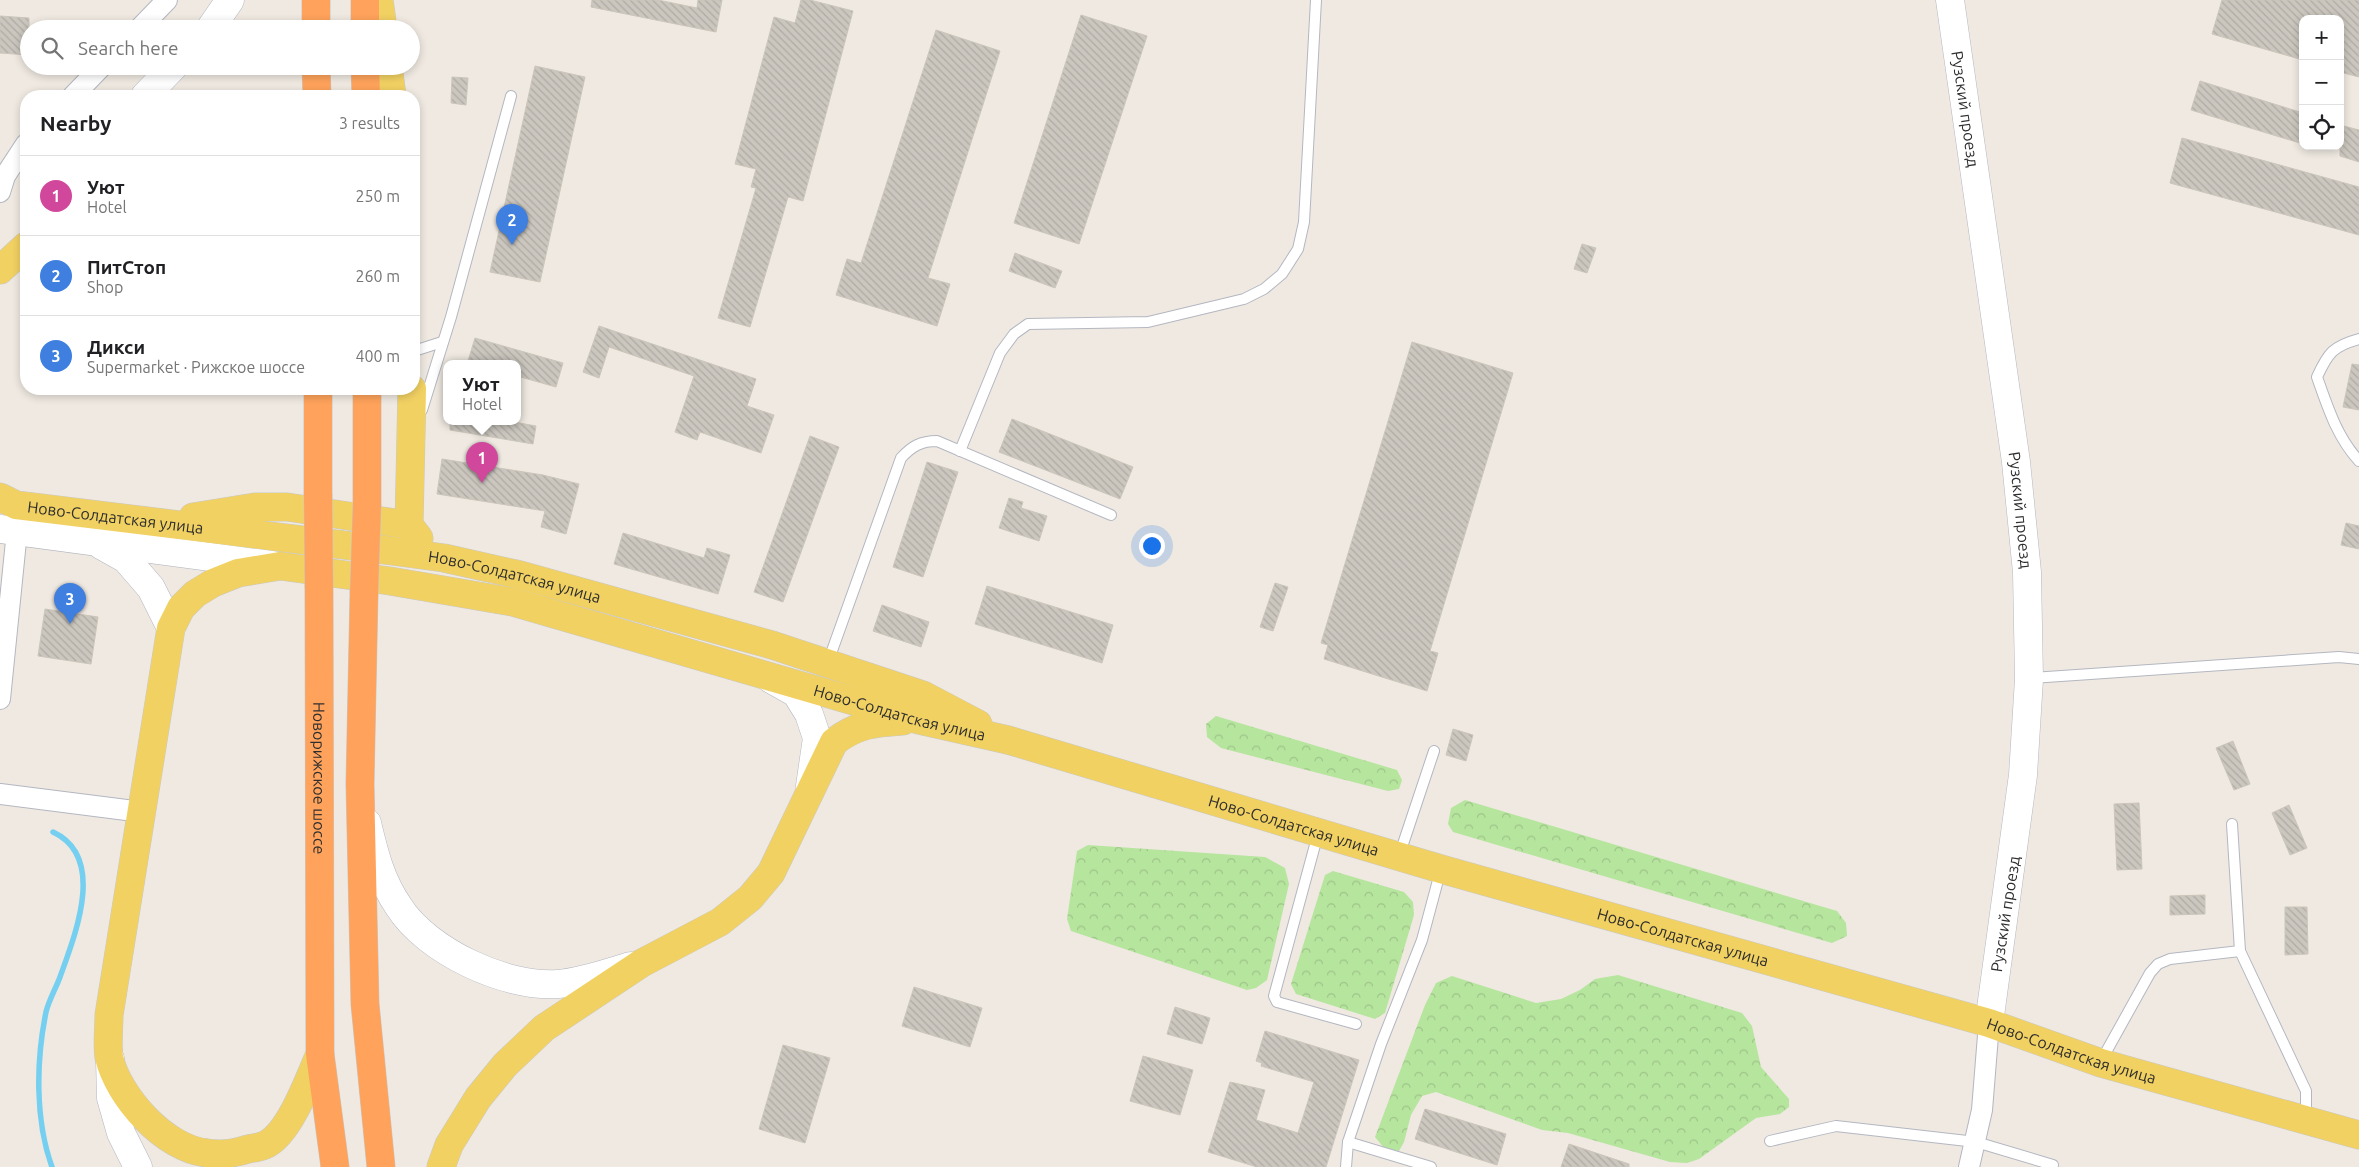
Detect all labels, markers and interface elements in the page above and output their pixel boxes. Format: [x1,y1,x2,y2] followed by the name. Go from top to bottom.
[2299,15,2344,150] map controls
[2299,15,2344,60] button: +
[20,20,420,75] search box
[38,34,66,62] icon: search
[78,37,178,59] text: Search here
[1948,50,1983,168] street label: Рузский проезд
[2299,60,2344,105] button: −
[2299,105,2344,150] button: locate
[40,111,111,135] text: Nearby
[339,114,400,132] text: 3 results
[87,176,125,198] text: Уют
[51,187,61,205] text: 1
[355,187,400,205] text: 250 m
[87,198,127,216] text: Hotel
[496,204,528,245] pin: 2
[87,256,166,278] text: ПитСтоп
[51,267,61,285] text: 2
[355,267,400,285] text: 260 m
[87,278,123,296] text: Shop
[87,336,145,358] text: Дикси
[51,347,61,365] text: 3
[355,347,400,365] text: 400 m
[87,358,305,376] text: Supermarket · Рижское шоссе
[443,360,521,425] popup
[462,373,500,395] text: Уют
[462,395,502,413] text: Hotel
[466,442,498,483] pin: 1
[2006,450,2036,569] street label: Рузский проезд
[26,497,204,537] street label: Ново-Солдатская улица
[1139,533,1165,559] your location
[427,547,603,606] street label: Ново-Солдатская улица
[54,583,86,624] pin: 3
[812,681,987,744] street label: Ново-Солдатская улица
[310,702,329,854] street label: Новорижское шоссе
[1206,791,1381,859] street label: Ново-Солдатская улица
[1987,855,2023,973] street label: Рузский проезд
[1595,904,1771,970] street label: Ново-Солдатская улица
[1985,1014,2158,1087] street label: Ново-Солдатская улица

